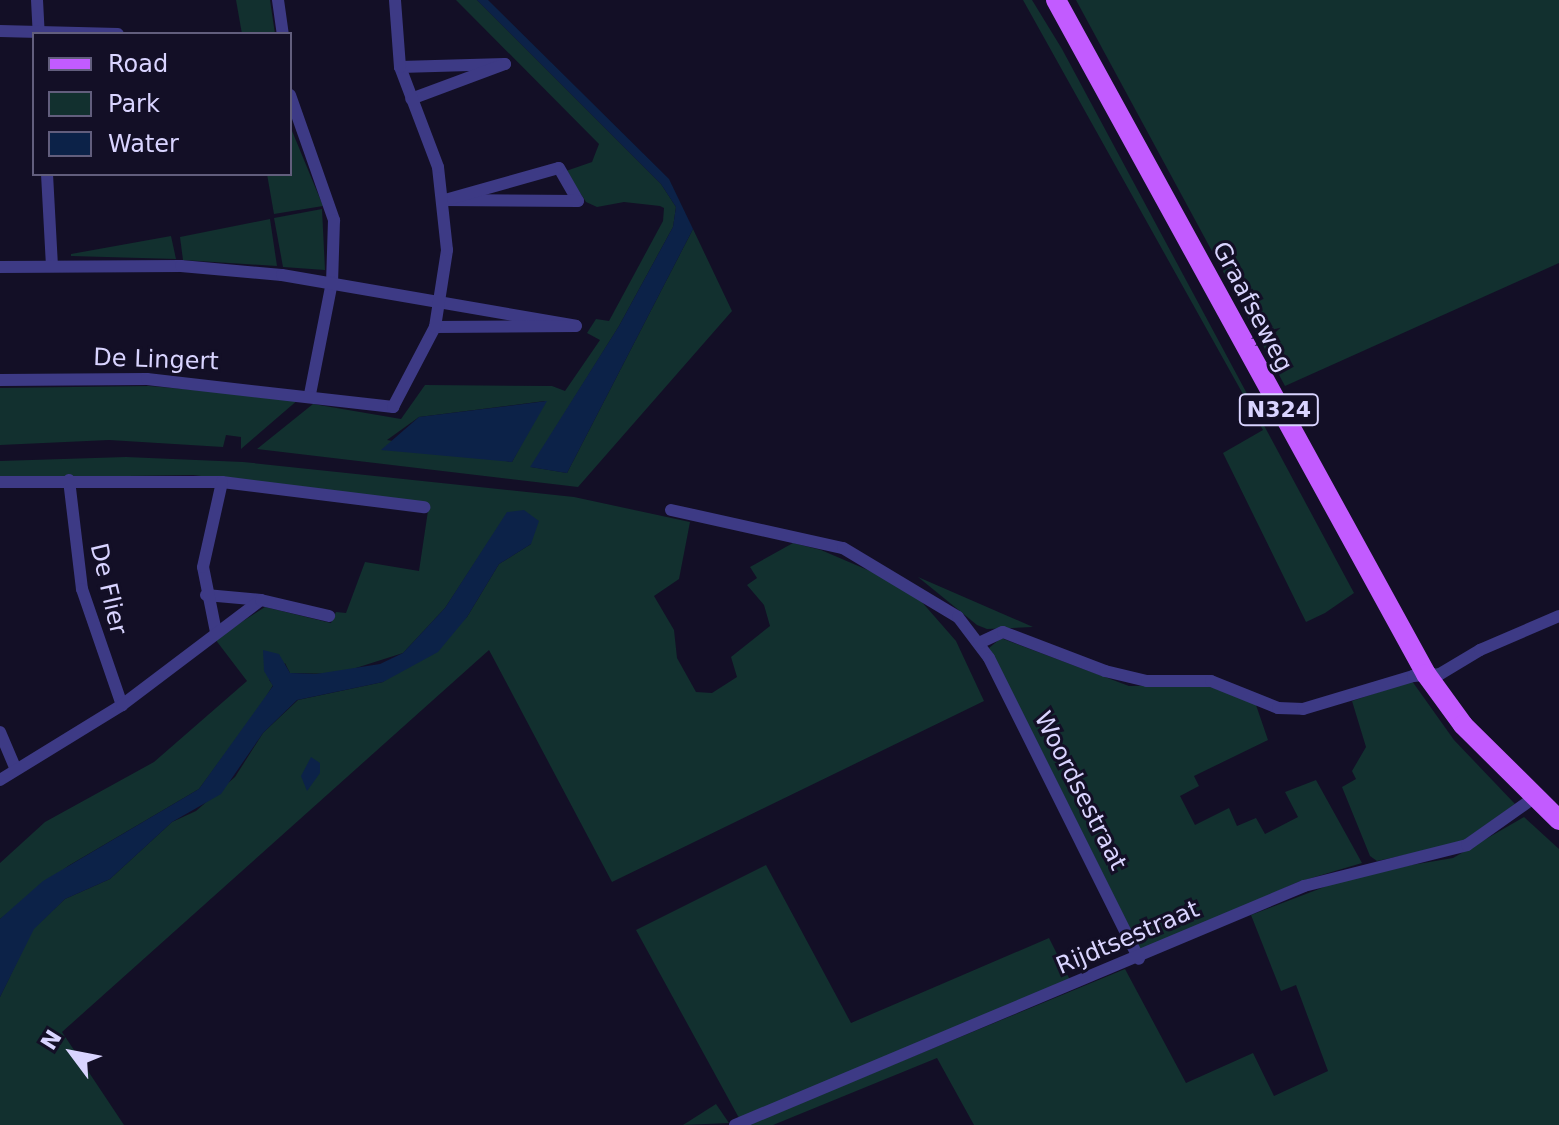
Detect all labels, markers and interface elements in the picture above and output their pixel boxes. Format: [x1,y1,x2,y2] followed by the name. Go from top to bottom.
[32,32,292,176] legend
[108,50,168,78] text: Road
[108,90,160,118] text: Park
[108,130,179,158] text: Water
[1206,237,1298,377] street label: Graafseweg
[93,343,219,377] street label: De Lingert
[1237,392,1321,428] road number: N324
[84,541,132,637] street label: De Flier
[1028,707,1132,875] street label: Woordsestraat
[1052,895,1204,981] street label: Rijdtsestraat
[32,1013,112,1093] north arrow
[36,1026,67,1054] text: N

